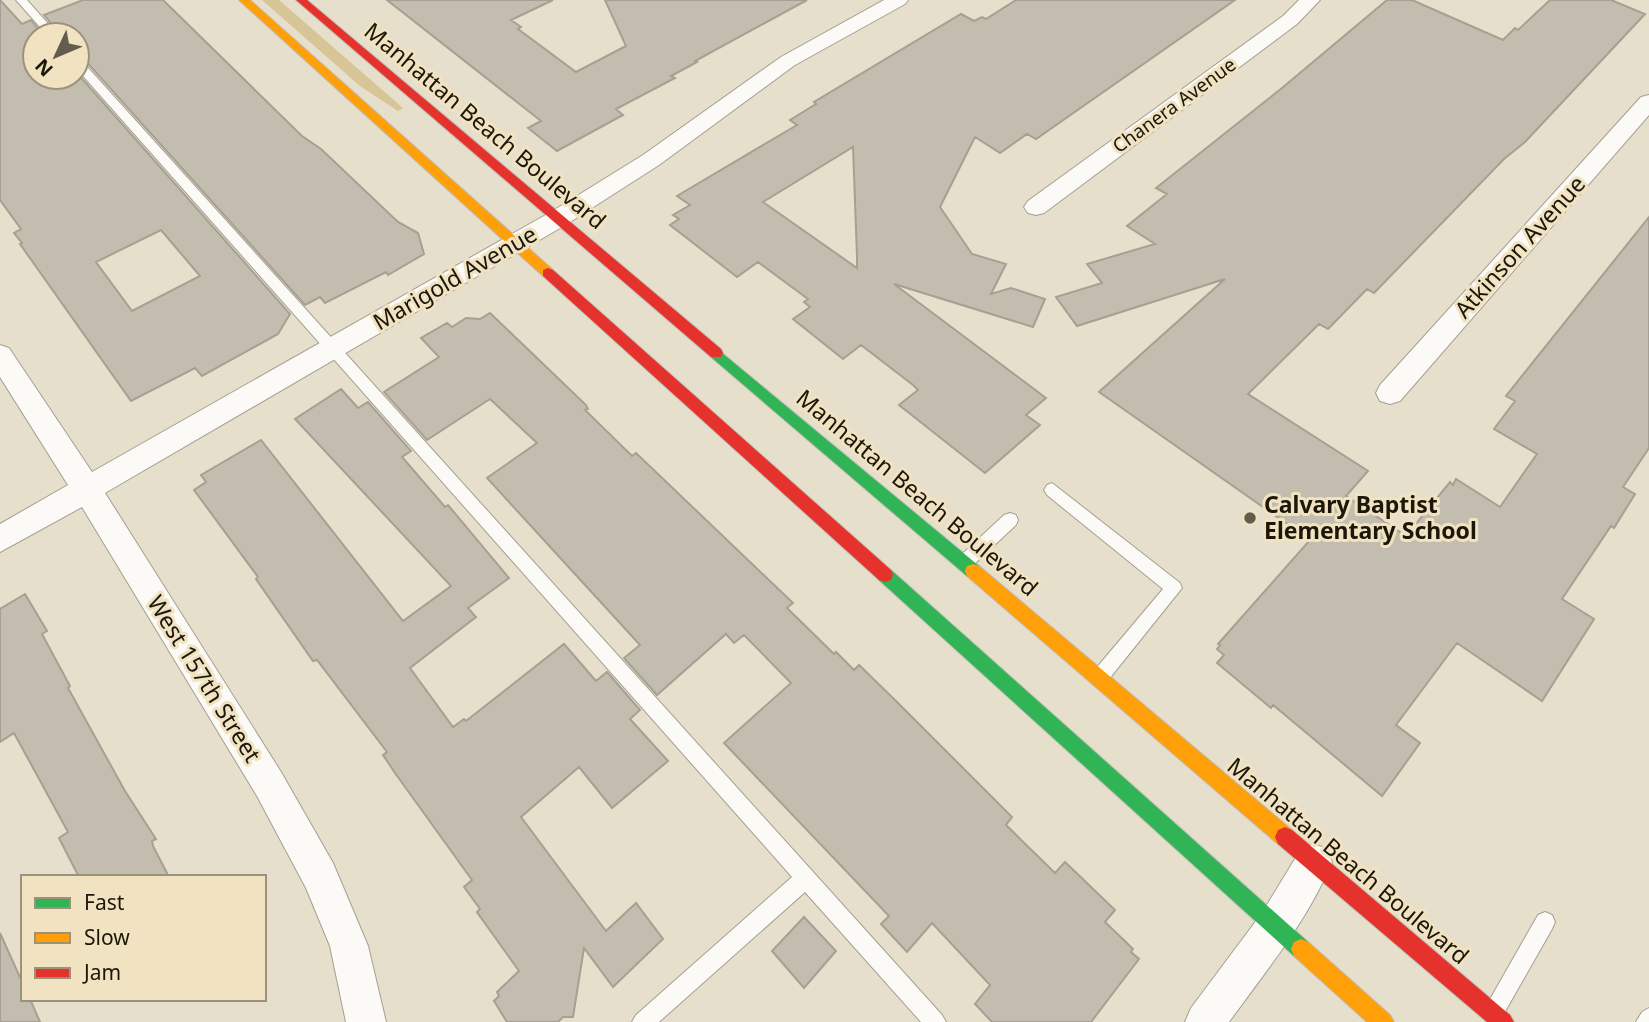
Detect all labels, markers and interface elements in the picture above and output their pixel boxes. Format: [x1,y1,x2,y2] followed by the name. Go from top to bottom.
[358,15,613,236] street label: Manhattan Beach Boulevard
[21,21,91,91] north arrow
[1107,51,1241,159] street label: Chanera Avenue
[29,53,58,82] text: N
[1447,168,1592,324] street label: Atkinson Avenue
[367,217,542,337] street label: Marigold Avenue
[790,382,1045,603] street label: Manhattan Beach Boulevard
[1264,488,1477,546] place label: Calvary Baptist Elementary School
[1242,510,1258,526] marker: Calvary Baptist Elementary School
[141,589,269,768] street label: West 157th Street
[1221,750,1476,971] street label: Manhattan Beach Boulevard
[21,875,266,1001] legend
[84,888,125,916] text: Fast
[84,923,130,951] text: Slow
[82,958,121,986] text: Jam

